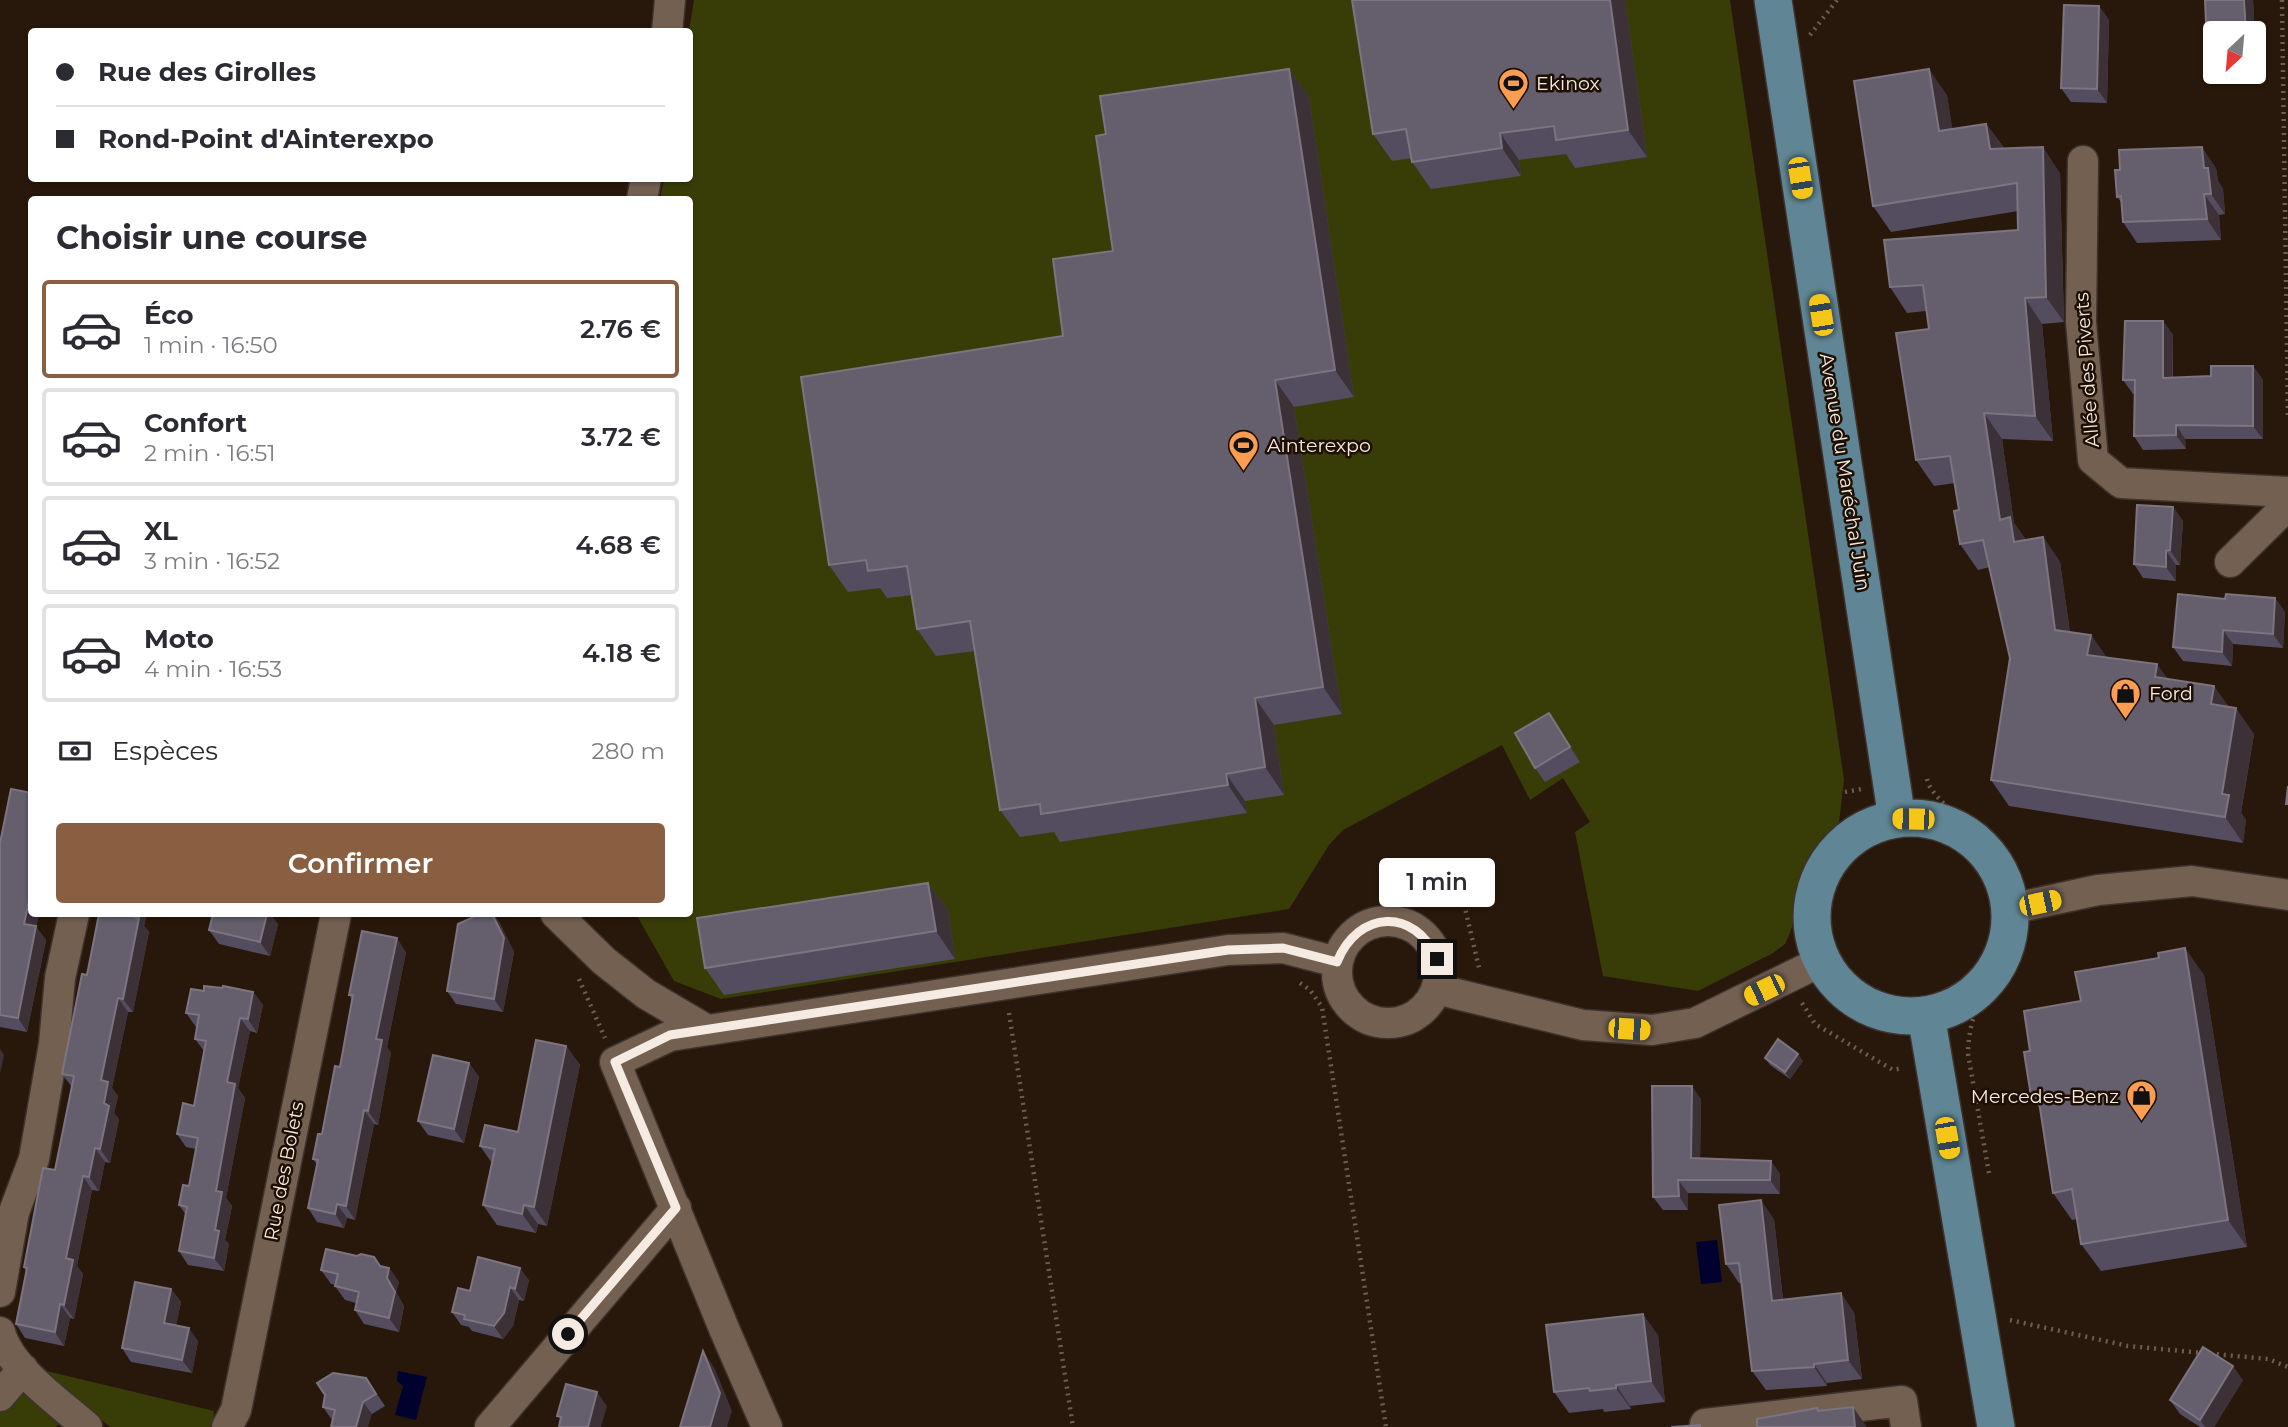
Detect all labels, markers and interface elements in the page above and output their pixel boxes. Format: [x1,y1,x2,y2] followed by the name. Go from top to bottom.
[2203,21,2266,84] north arrow
[2203,21,2266,84] map controls
[98,56,316,88] text: Rue des Girolles
[1496,66,1530,110] sports icon: Ekinox
[1536,72,1600,95] place label: Ekinox
[98,123,434,155] text: Rond-Point d'Ainterexpo
[1787,156,1814,200] car
[56,218,368,257] text: Choisir une course
[2070,292,2104,448] street label: Allée des Piverts
[1808,293,1835,337] car
[60,298,123,361] icon: car
[144,299,194,331] text: Éco
[580,313,661,345] text: 2.76 €
[144,331,278,359] text: 1 min · 16:50
[1815,351,1875,593] street label: Avenue du Maréchal Juin
[60,406,123,469] icon: car
[144,407,247,439] text: Confort
[581,421,661,453] text: 3.72 €
[1227,428,1261,472] sports icon: Ainterexpo
[1267,434,1371,457] place label: Ainterexpo
[144,439,276,467] text: 2 min · 16:51
[60,514,123,577] icon: car
[144,515,178,547] text: XL
[575,529,661,561] text: 4.68 €
[144,547,280,575] text: 3 min · 16:52
[60,622,123,685] icon: car
[144,623,214,655] text: Moto
[582,637,661,669] text: 4.18 €
[144,655,282,683] text: 4 min · 16:53
[2109,676,2143,720] shop icon: Ford
[2149,682,2193,705] place label: Ford
[56,732,94,770] icon: cash
[112,735,218,767] text: Espèces
[592,737,665,765] text: 280 m
[1892,808,1935,830] car
[56,823,665,903] button: Confirmer
[1379,858,1495,906] callout: 1 min
[1406,868,1468,896] text: 1 min
[2018,888,2063,918] car
[1421,943,1453,975] route end
[1741,971,1788,1009] car
[1608,1017,1651,1041] car
[2125,1079,2159,1123] shop icon: Mercedes-Benz
[1971,1085,2119,1108] place label: Mercedes-Benz
[259,1099,309,1243] street label: Rue des Bolets
[1934,1115,1961,1161] car
[552,1318,584,1350] route start

